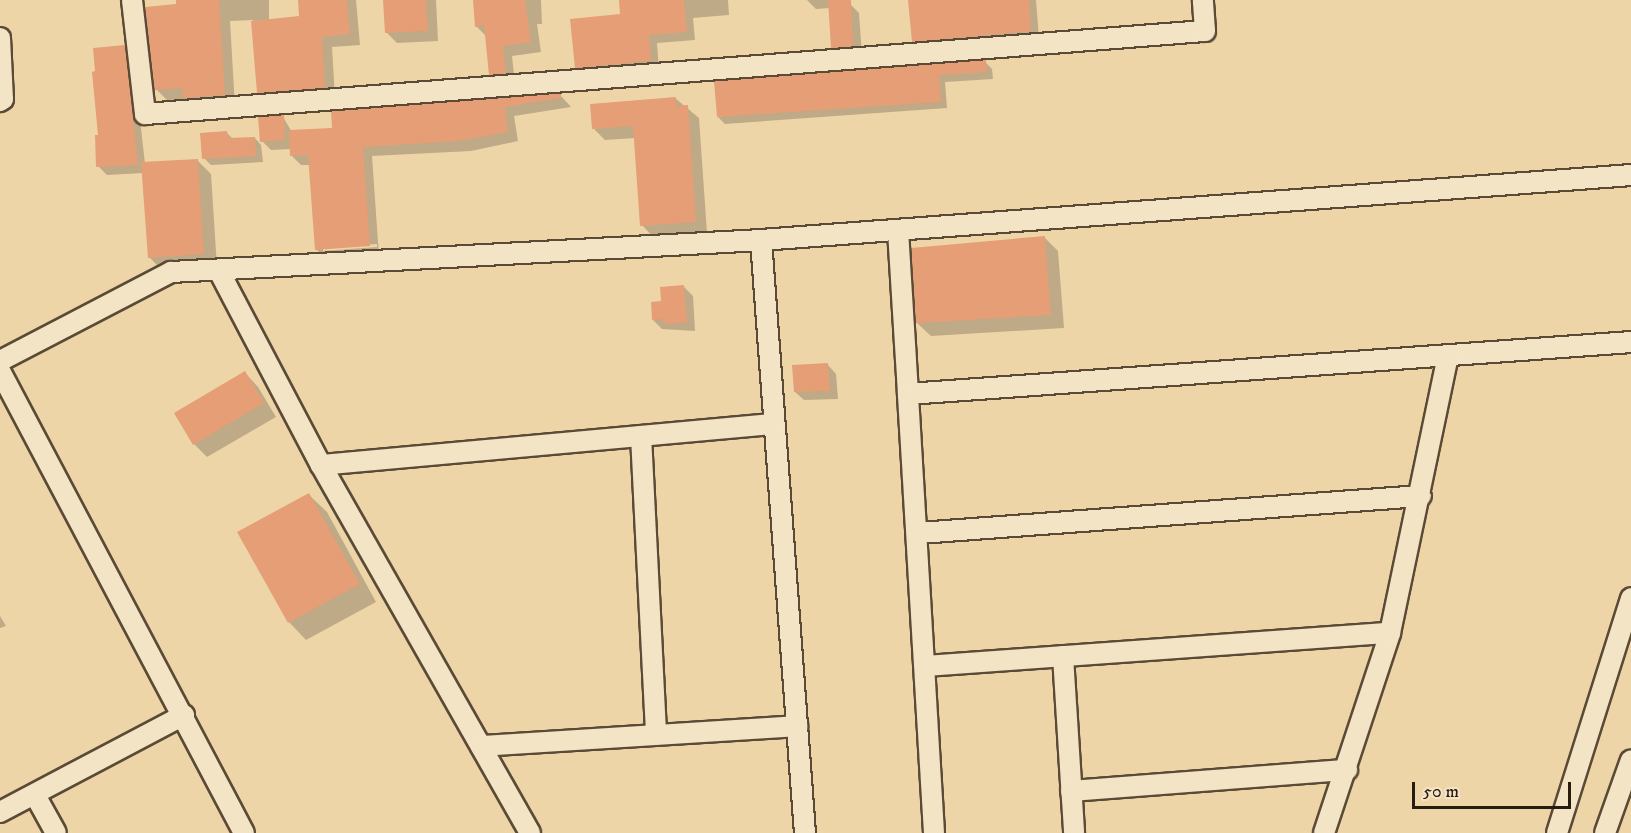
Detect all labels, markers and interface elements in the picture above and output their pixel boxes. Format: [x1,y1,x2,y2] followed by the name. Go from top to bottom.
[1415,770,1574,808] scale bar
[1423,781,1459,803] text: 50 m

